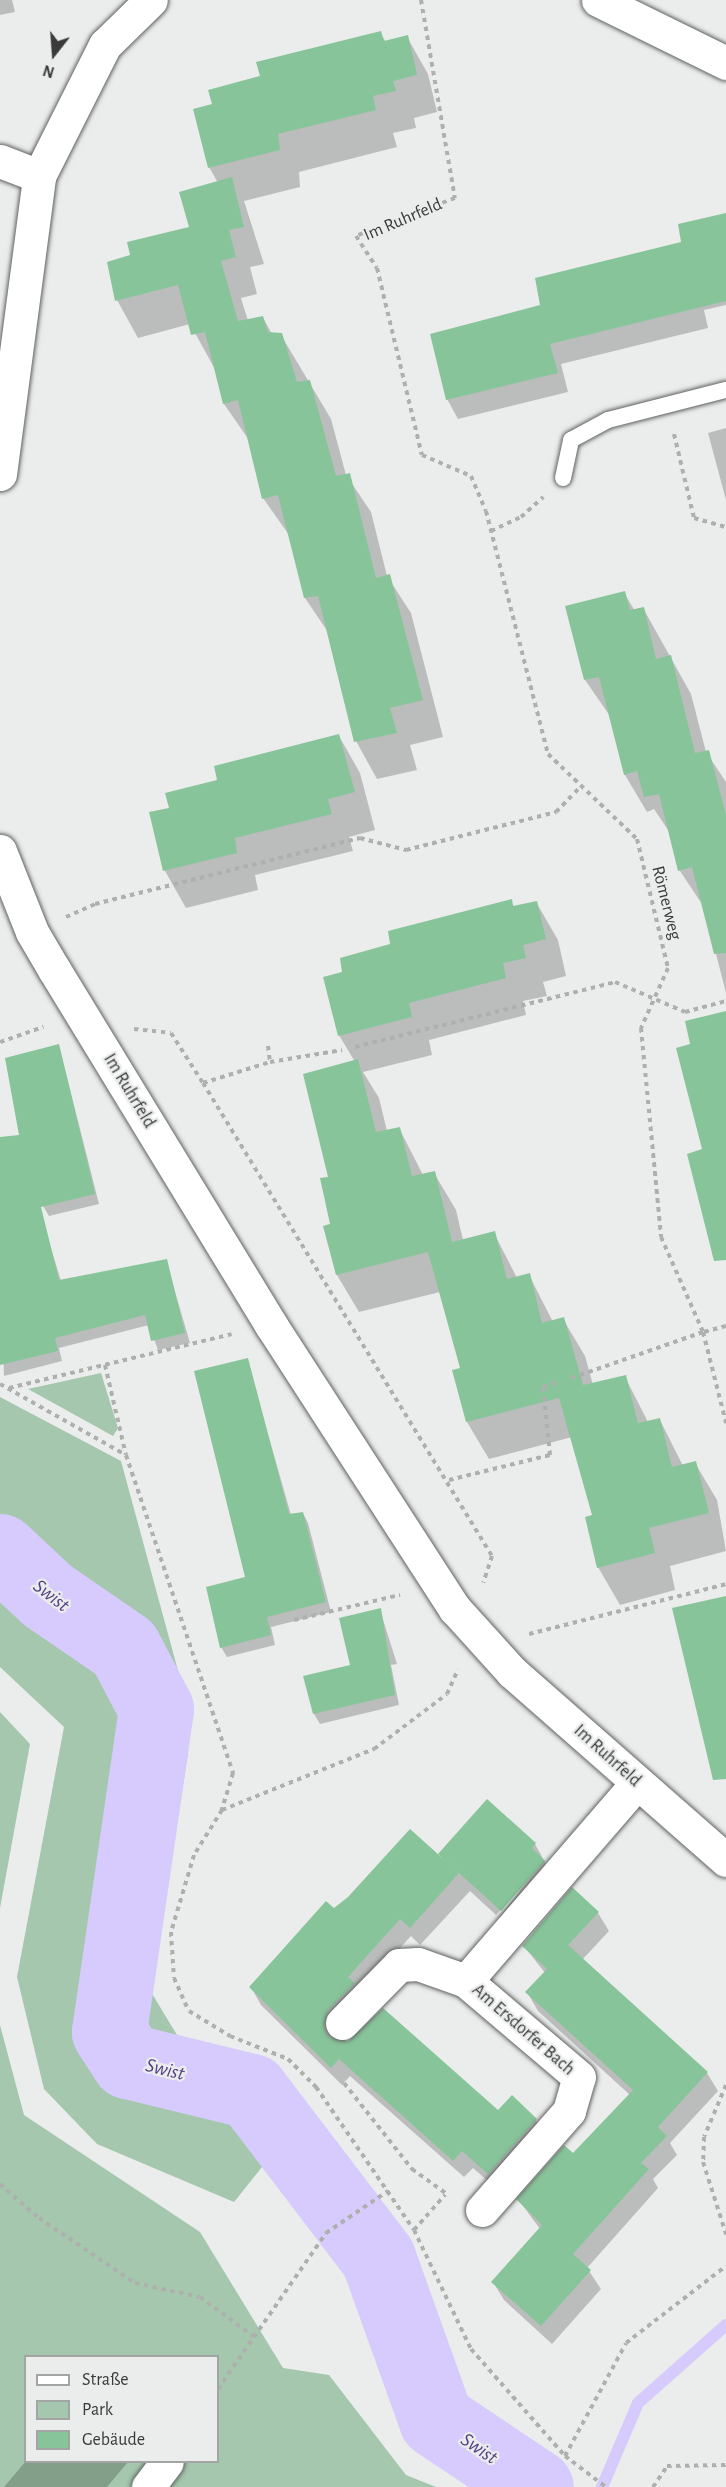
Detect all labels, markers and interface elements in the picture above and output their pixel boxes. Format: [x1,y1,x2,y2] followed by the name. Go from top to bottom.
[24,24,84,84] north arrow
[41,62,56,80] text: N
[361,194,445,246] street label: Im Ruhrfeld
[646,864,686,942] street label: Römerweg
[98,1050,160,1132] street label: Im Ruhrfeld
[28,1574,74,1618] water label: Swist
[569,1720,645,1792] street label: Im Ruhrfeld
[467,1980,579,2080] street label: Am Ersdorfer Bach
[143,2054,187,2086] water label: Swist
[24,2355,219,2463] legend
[82,2371,128,2389] text: Straße
[82,2401,113,2419] text: Park
[456,2428,502,2470] water label: Swist
[82,2431,145,2449] text: Gebäude

